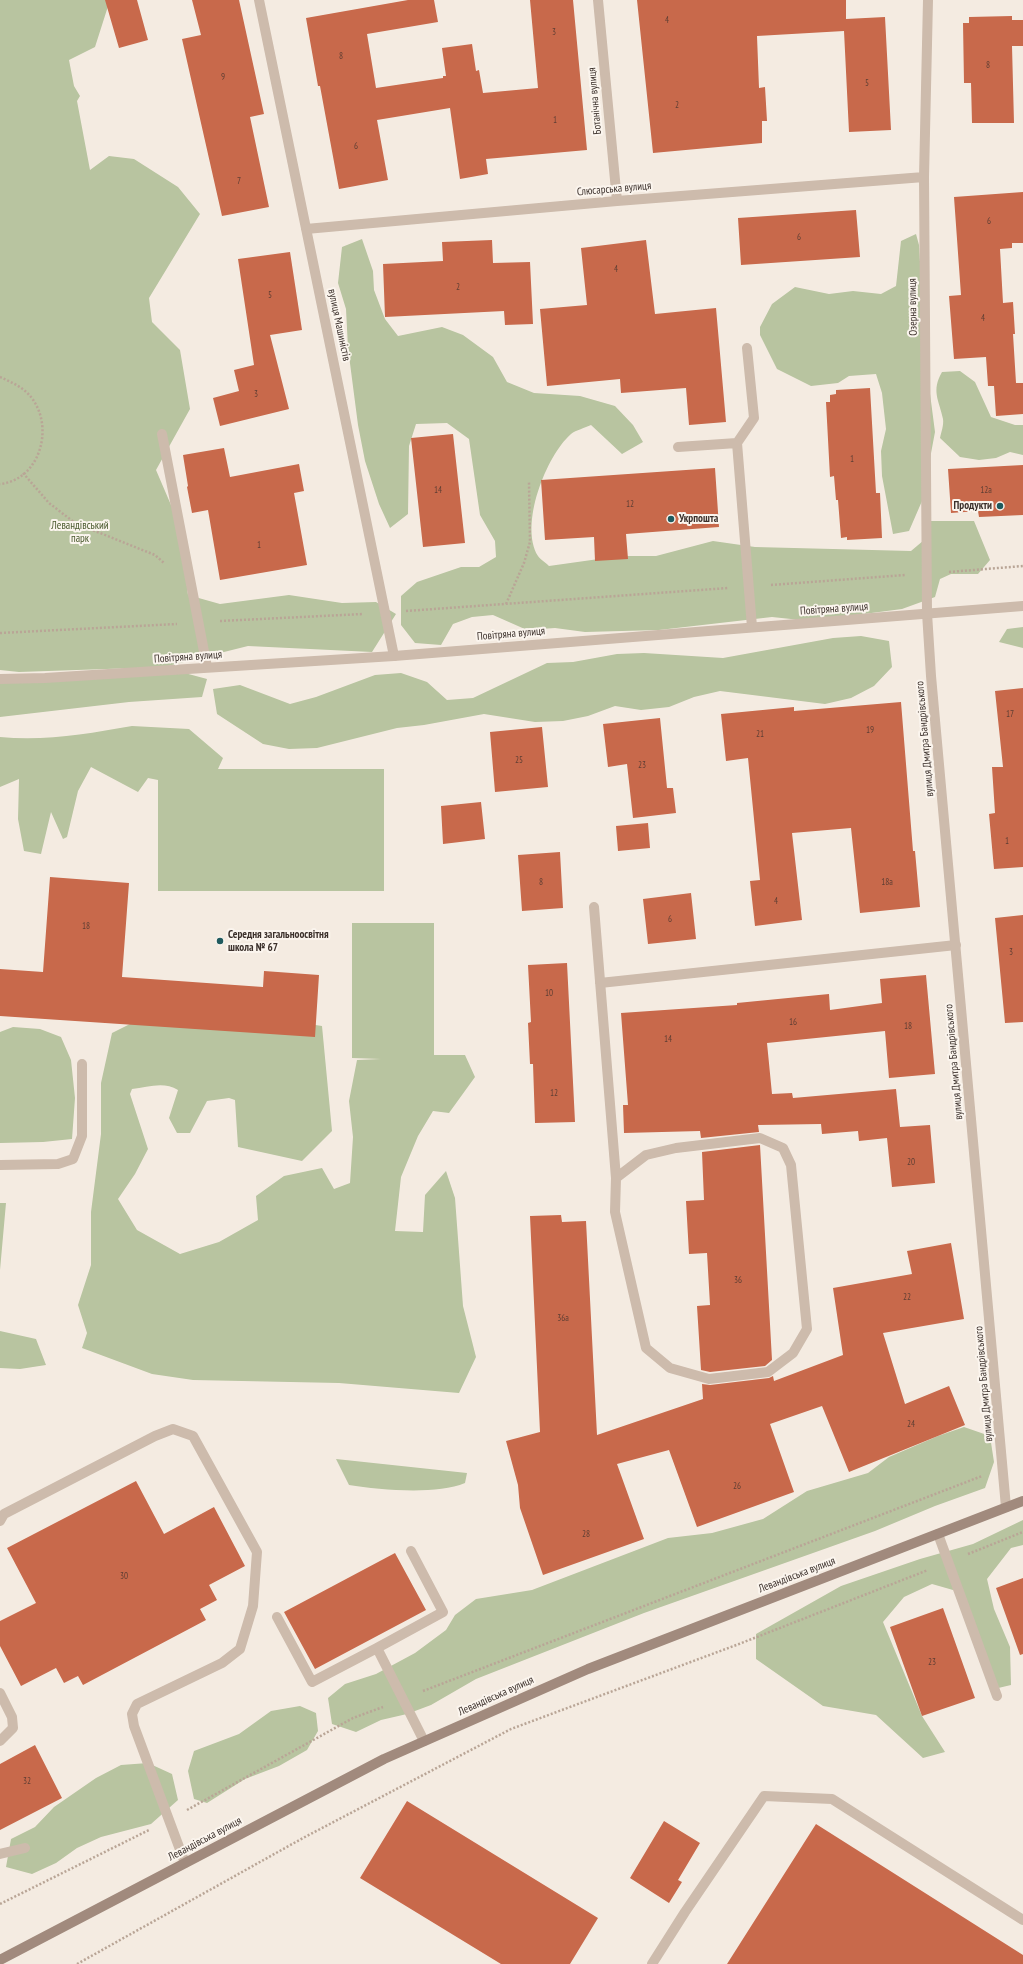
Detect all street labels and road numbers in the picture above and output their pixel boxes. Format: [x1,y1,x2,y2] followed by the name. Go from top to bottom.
[585,67,605,135] street label: Ботанічна вулиця
[576,179,652,199] street label: Слюсарська вулиця
[906,278,920,336] street label: Озерна вулиця
[325,288,353,362] street label: вулиця Машиністів
[799,600,869,618] street label: Повітряна вулиця
[476,624,546,644] street label: Повітряна вулиця
[153,648,223,666] street label: Повітряна вулиця
[913,681,937,797] street label: вулиця Дмитра Бандрівського
[942,1004,966,1120] street label: вулиця Дмитра Бандрівського
[972,1326,996,1442] street label: вулиця Дмитра Бандрівського
[757,1554,837,1596] street label: Левандівська вулиця
[456,1673,536,1719] street label: Левандівська вулиця
[166,1814,244,1864] street label: Левандівська вулиця

